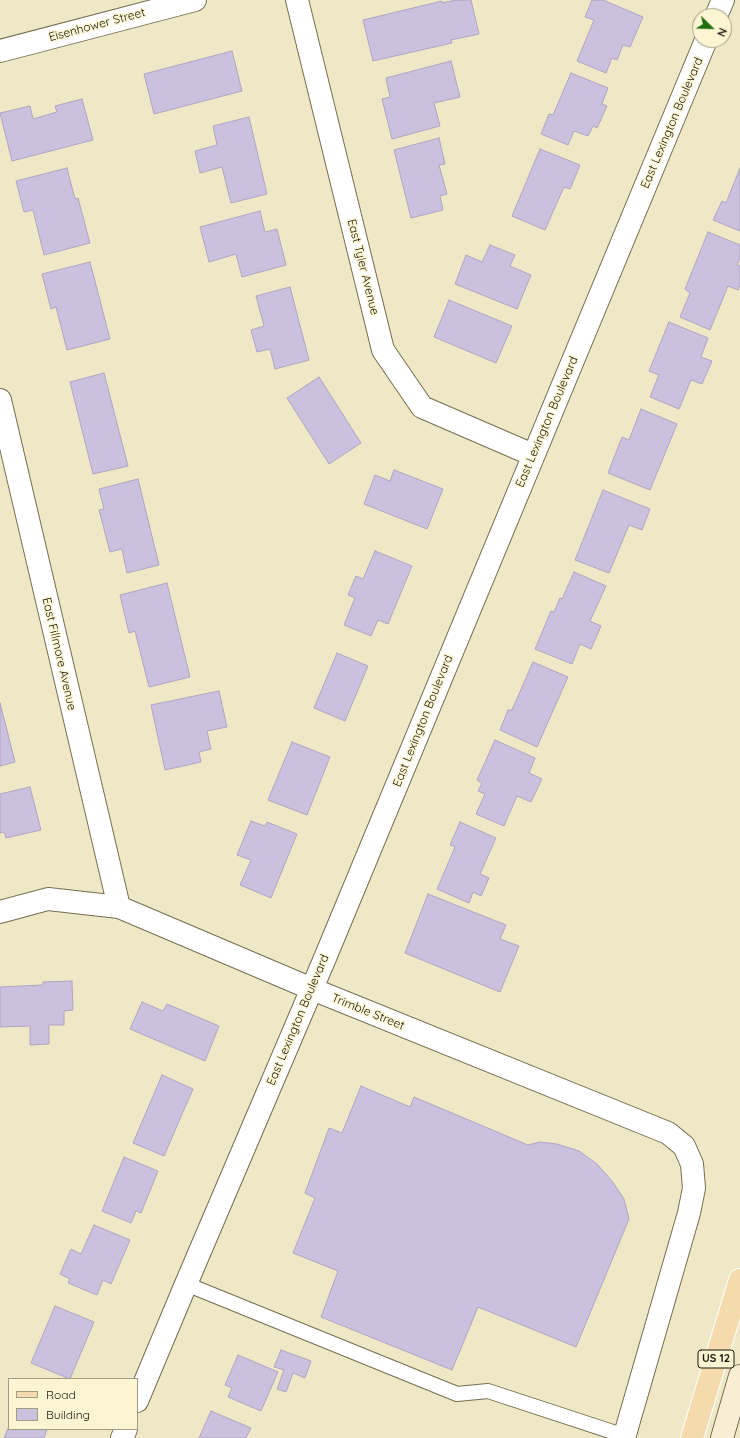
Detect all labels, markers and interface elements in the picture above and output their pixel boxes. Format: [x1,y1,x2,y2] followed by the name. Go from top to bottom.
[47,5,147,45] street label: Eisenhower Street
[692,8,732,48] north arrow
[714,26,730,39] text: N
[638,55,706,191] street label: East Lexington Boulevard
[344,218,382,316] street label: East Tyler Avenue
[513,354,581,490] street label: East Lexington Boulevard
[39,596,79,712] street label: East Fillmore Avenue
[390,653,456,789] street label: East Lexington Boulevard
[264,952,332,1088] street label: East Lexington Boulevard
[329,991,407,1033] street label: Trimble Street
[698,1350,734,1368] road number: US 12
[8,1378,138,1430] legend
[46,1387,76,1402] text: Road
[46,1407,90,1422] text: Building

